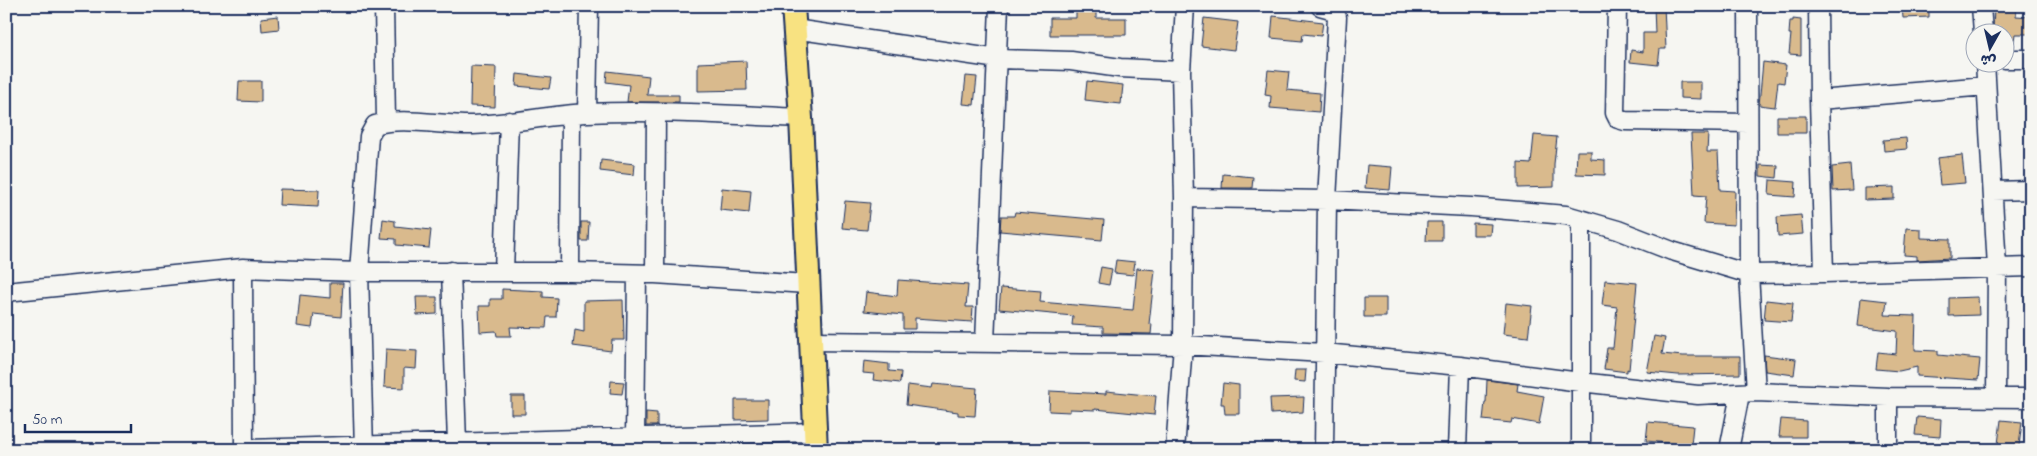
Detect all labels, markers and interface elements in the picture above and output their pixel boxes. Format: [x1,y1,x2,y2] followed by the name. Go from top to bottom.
[1964,22,2014,72] north arrow
[1979,48,1997,71] text: ش
[25,401,131,433] scale bar
[32,409,63,431] text: 50 m

